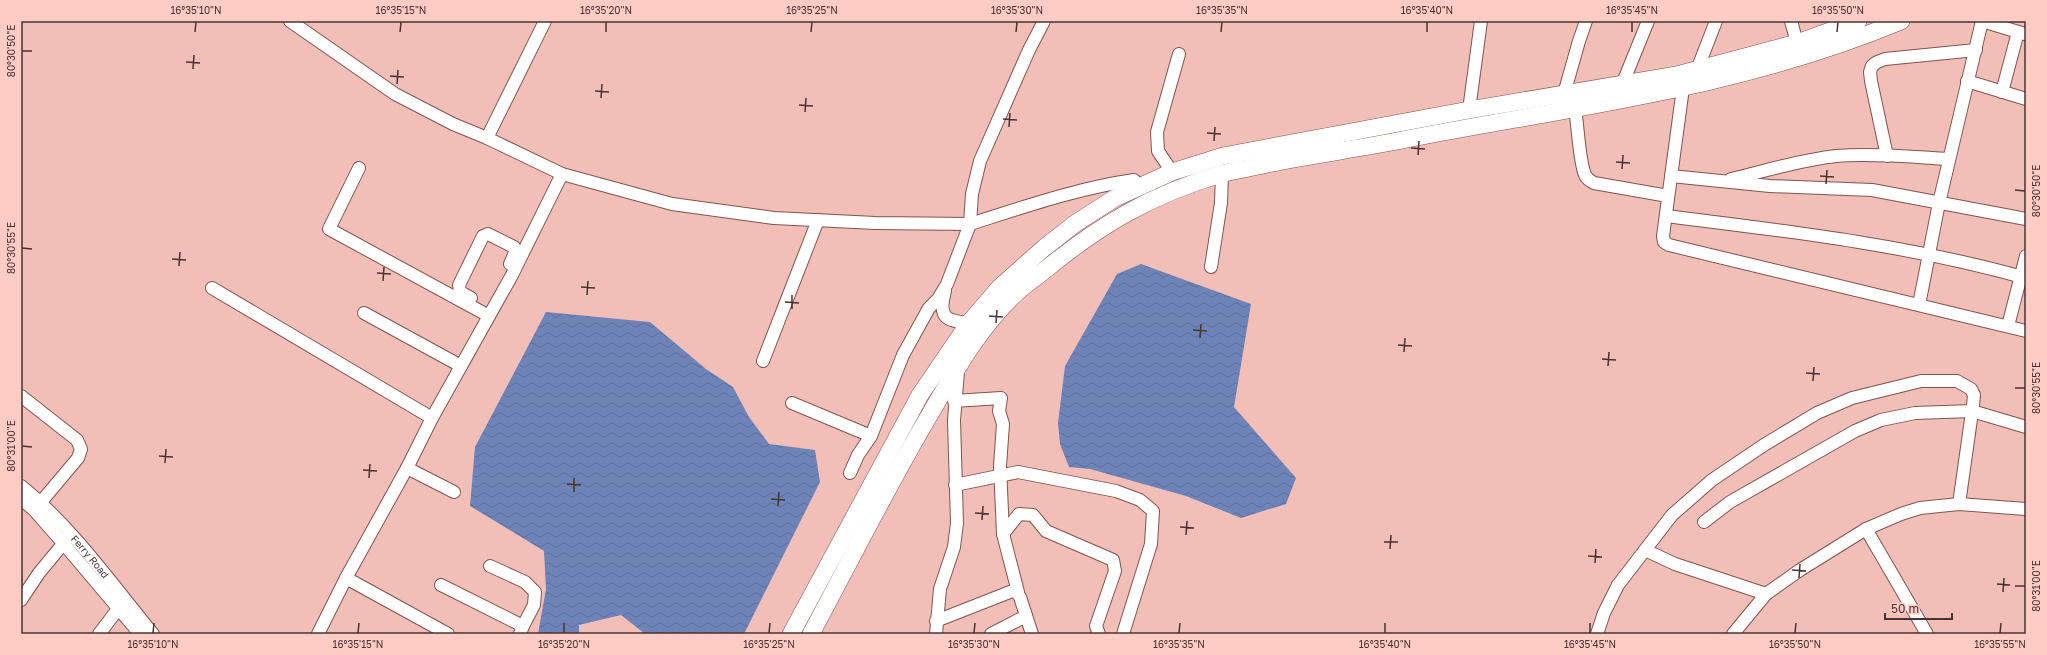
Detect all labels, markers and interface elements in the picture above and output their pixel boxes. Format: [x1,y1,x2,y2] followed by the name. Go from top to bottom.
[170,4,222,16] text: 16°35'10"N
[376,4,426,16] text: 16°35'15"N
[580,4,632,16] text: 16°35'20"N
[786,4,838,16] text: 16°35'25"N
[991,4,1043,16] text: 16°35'30"N
[1196,4,1248,16] text: 16°35'35"N
[1401,4,1453,16] text: 16°35'40"N
[1606,4,1658,16] text: 16°35'45"N
[1812,4,1864,16] text: 16°35'50"N
[5,25,17,77] text: 80°30'50"E
[2030,165,2042,217] text: 80°30'50"E
[5,222,17,274] text: 80°30'55"E
[2030,362,2042,414] text: 80°30'55"E
[5,420,17,472] text: 80°31'00"E
[69,533,112,580] street label: Ferry Road
[2030,560,2042,612] text: 80°31'00"E
[1885,595,1952,621] scale bar
[1891,601,1919,616] text: 50 m
[127,638,179,650] text: 16°35'10"N
[333,638,383,650] text: 16°35'15"N
[538,638,590,650] text: 16°35'20"N
[743,638,795,650] text: 16°35'25"N
[948,638,1000,650] text: 16°35'30"N
[1153,638,1205,650] text: 16°35'35"N
[1359,638,1411,650] text: 16°35'40"N
[1564,638,1616,650] text: 16°35'45"N
[1769,638,1821,650] text: 16°35'50"N
[1974,638,2026,650] text: 16°35'55"N

